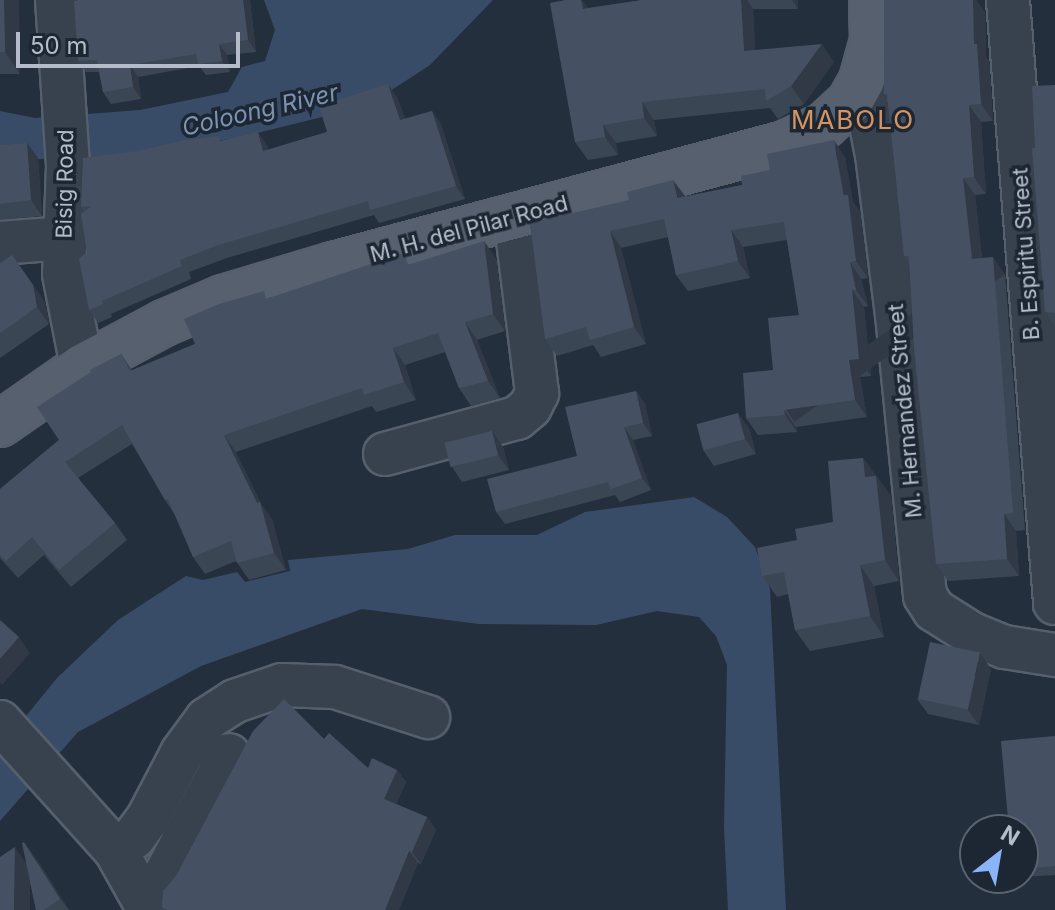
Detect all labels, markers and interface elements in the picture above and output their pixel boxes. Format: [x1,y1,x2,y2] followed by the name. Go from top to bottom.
[20,16,244,66] scale bar
[30,31,88,60] text: 50 m
[179,78,341,142] water label: Coloong River
[791,104,915,136] district label: MABOLO
[51,129,79,239] street label: Bisig Road
[1007,167,1045,341] street label: B. Espiritu Street
[367,190,571,268] street label: M. H. del Pilar Road
[882,303,928,519] street label: M. Hernandez Street
[959,814,1039,894] north arrow
[996,820,1024,851] text: N

